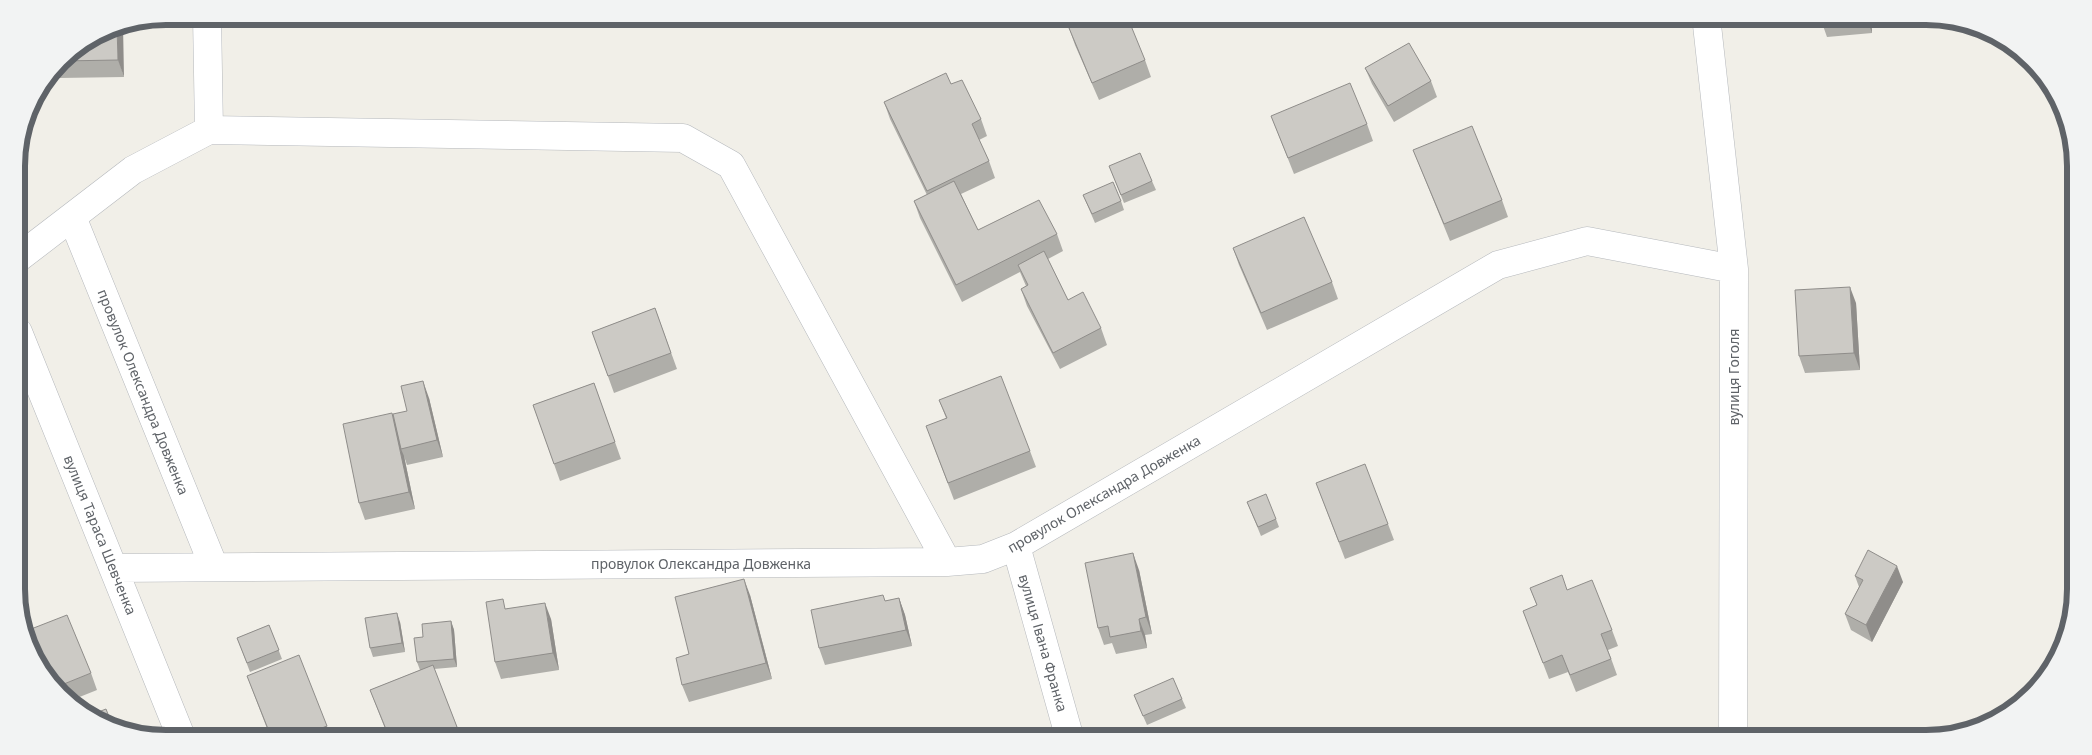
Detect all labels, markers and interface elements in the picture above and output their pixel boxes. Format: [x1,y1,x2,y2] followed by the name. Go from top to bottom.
[93,286,194,497] street label: провулок Олександра Довженка
[1724,329,1743,425] street label: вулиця Гоголя
[1004,430,1204,557] street label: провулок Олександра Довженка
[60,452,141,617] street label: вулиця Тараса Шевченка
[591,554,811,573] street label: провулок Олександра Довженка
[1015,572,1072,714] street label: вулиця Івана Франка

